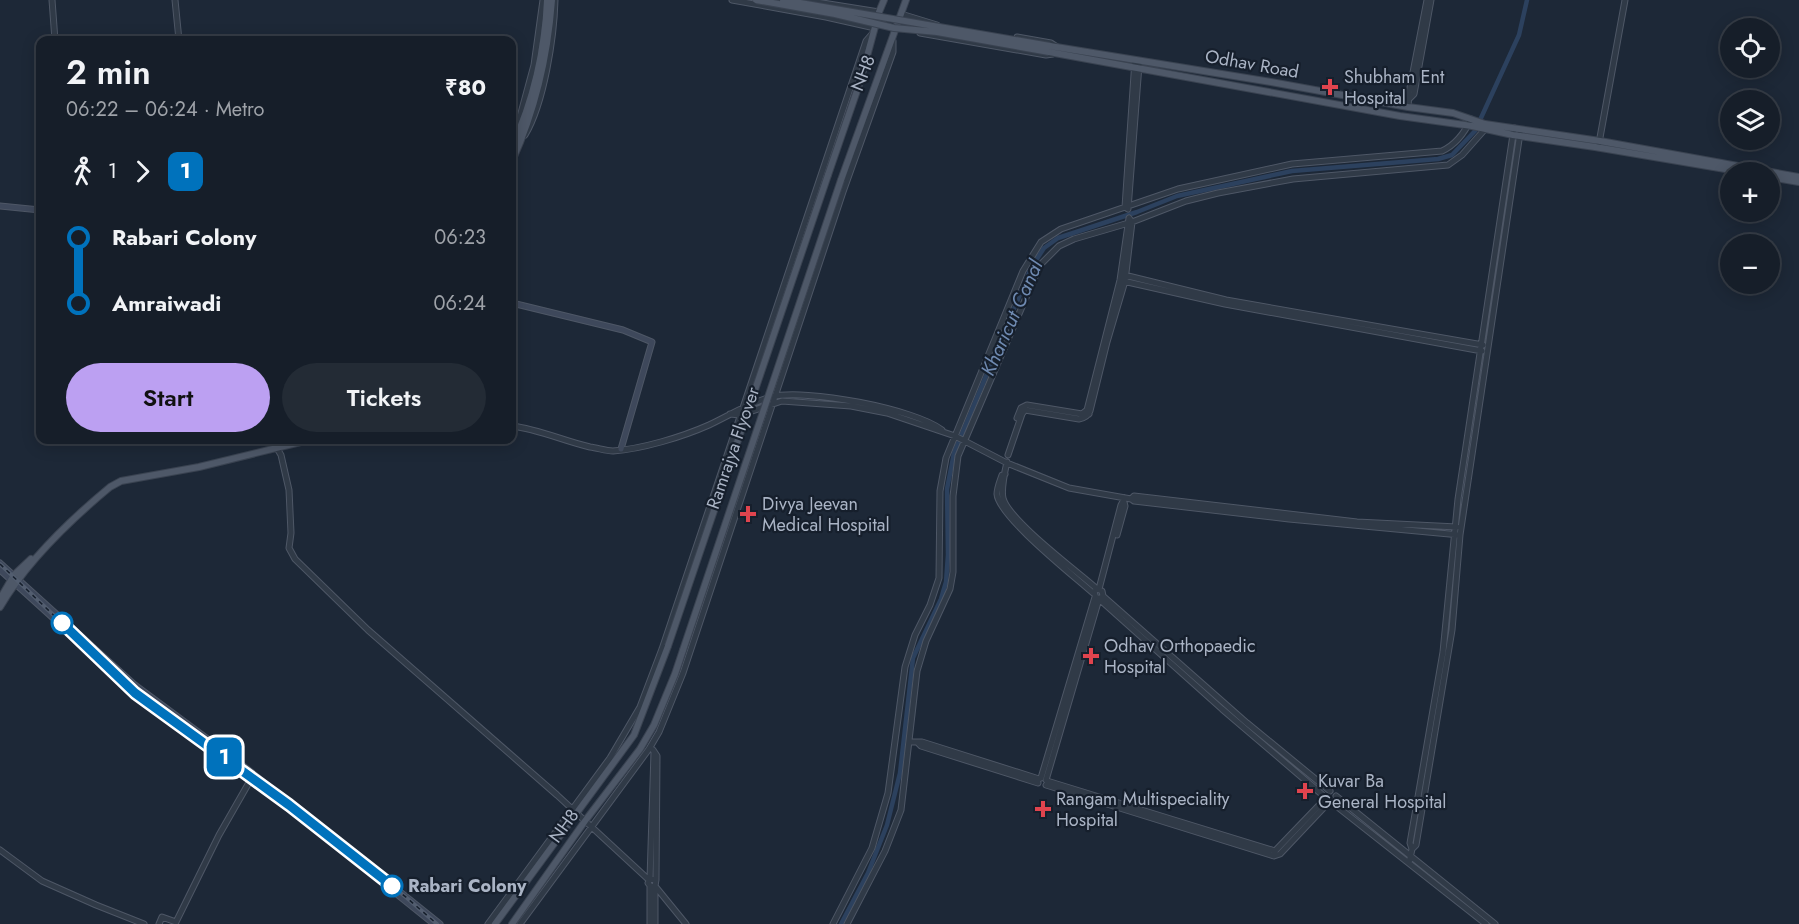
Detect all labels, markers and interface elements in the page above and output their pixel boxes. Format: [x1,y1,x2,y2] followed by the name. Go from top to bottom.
[1720,18,1780,294] map controls
[1720,18,1780,78] button: locate
[1203,43,1301,85] street label: Odhav Road
[66,49,151,96] text: 2 min
[844,51,882,95] street label: NH8
[1344,64,1445,111] place label: Shubham Ent Hospital
[445,71,486,103] text: ₹80
[1321,78,1339,96] marker: Shubham Ent Hospital
[1720,90,1780,150] button: layers
[66,95,264,124] text: 06:22 – 06:24 · Metro
[66,155,99,188] icon: walk
[126,155,159,188] icon: forward
[180,156,191,186] text: 1
[108,157,117,186] text: 1
[1720,162,1780,222] button: +
[112,221,257,253] text: Rabari Colony
[434,223,486,252] text: 06:23
[1720,234,1780,294] button: −
[974,254,1051,381] water label: Kharicut Canal
[112,287,221,319] text: Amraiwadi
[433,289,486,318] text: 06:24
[66,363,270,432] button: Start
[282,363,486,432] button: Tickets
[700,383,766,513] street label: Ramrajya Flyover
[762,491,890,538] place label: Divya Jeevan Medical Hospital
[739,505,757,523] marker: Divya Jeevan Medical Hospital
[51,612,73,634] unlabelled marker
[1104,633,1256,680] place label: Odhav Orthopaedic Hospital
[1082,647,1100,665] marker: Odhav Orthopaedic Hospital
[204,738,244,777] line badge: 1
[219,742,229,772] text: 1
[1318,768,1446,815] place label: Kuvar Ba General Hospital
[1296,782,1314,800] marker: Kuvar Ba General Hospital
[1056,786,1230,833] place label: Rangam Multispeciality Hospital
[1034,800,1052,818] marker: Rangam Multispeciality Hospital
[543,804,585,848] street label: NH8
[408,873,527,899] place label: Rabari Colony
[381,875,403,897] marker: Rabari Colony

